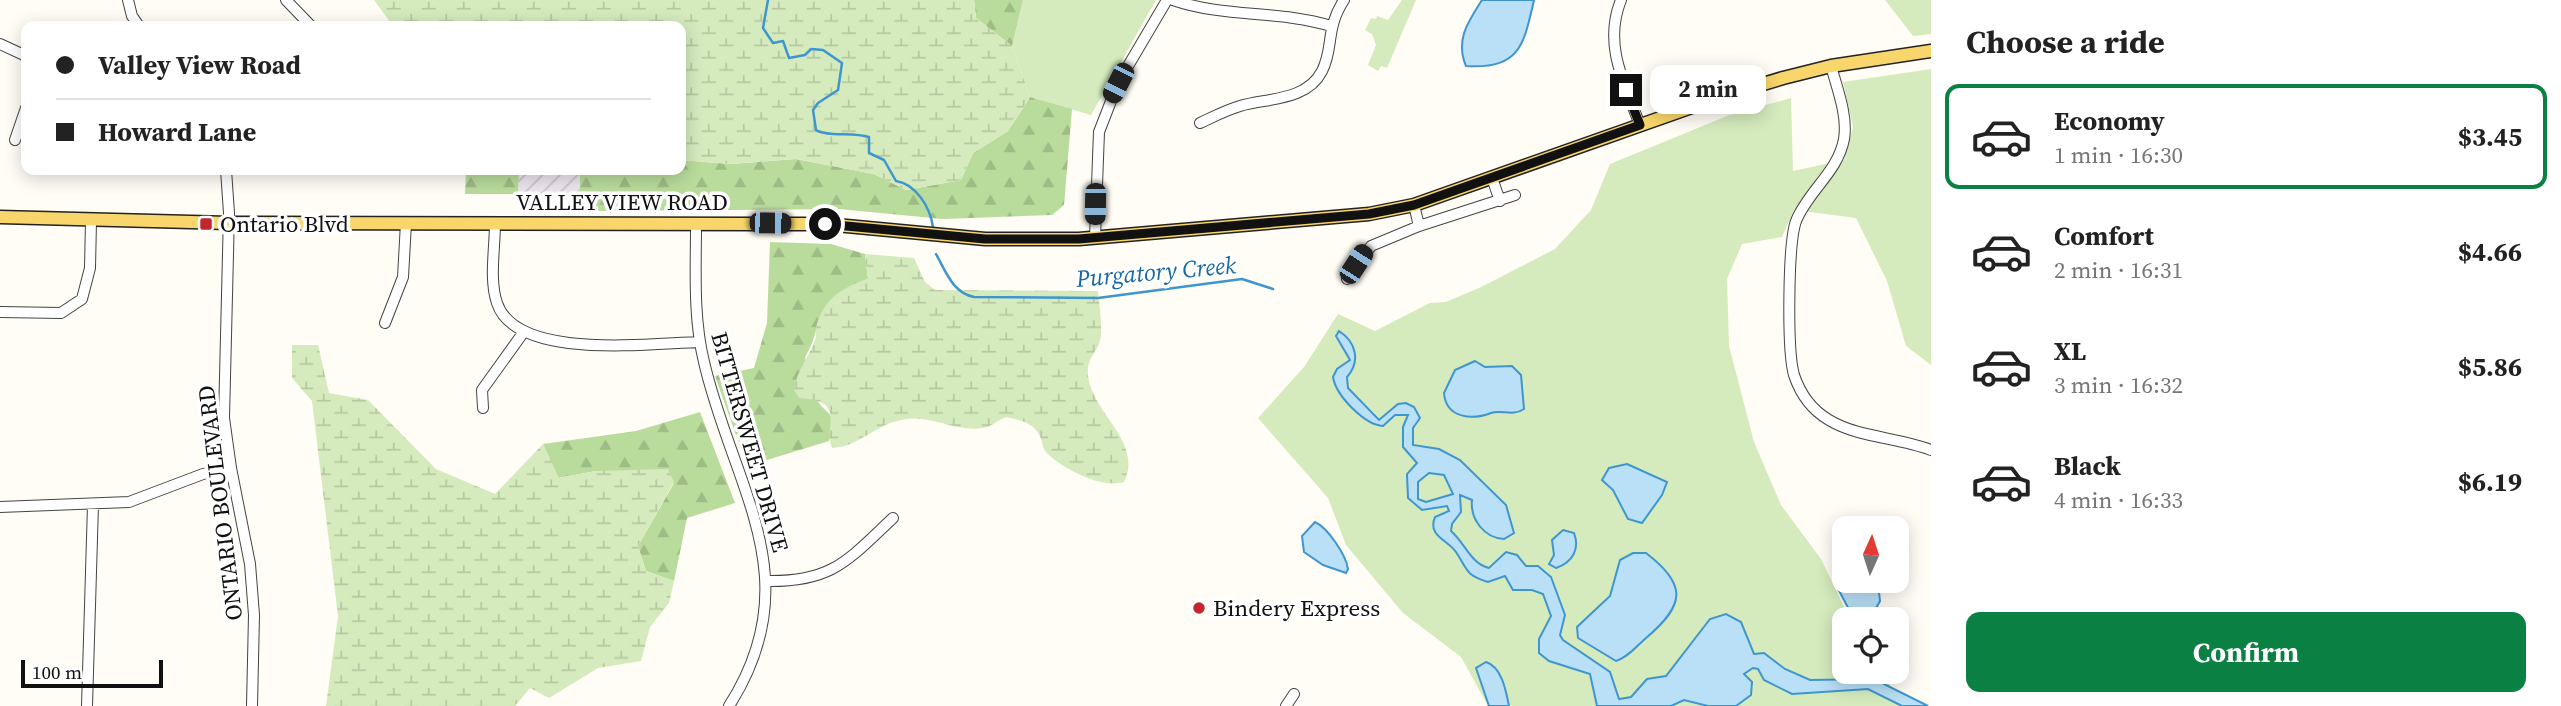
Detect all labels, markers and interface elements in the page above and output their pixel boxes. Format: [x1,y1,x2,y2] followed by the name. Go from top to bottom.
[1966,20,2165,64] text: Choose a ride
[98,47,301,83] text: Valley View Road
[1100,60,1137,106] car
[1650,66,1766,114] callout: 2 min
[1678,73,1738,105] text: 2 min
[1610,74,1642,106] route end
[2054,103,2165,139] text: Economy
[1970,105,2033,168] icon: car
[98,114,256,150] text: Howard Lane
[2458,119,2522,155] text: $3.45
[2054,139,2183,171] text: 1 min · 16:30
[1085,183,1106,225] car
[516,186,728,218] street label: VALLEY VIEW ROAD
[220,208,349,240] place label: Ontario Blvd
[809,208,841,240] route start
[749,212,792,234] car
[198,216,214,232] marker: Ontario Blvd
[2054,218,2154,254] text: Comfort
[1970,220,2033,283] icon: car
[2458,234,2522,270] text: $4.66
[1336,241,1377,287] car
[1074,248,1238,295] water label: Purgatory Creek
[2054,254,2183,286] text: 2 min · 16:31
[703,328,797,556] street label: BITTERSWEET DRIVE
[2054,333,2086,369] text: XL
[1970,335,2033,398] icon: car
[2458,349,2522,385] text: $5.86
[2054,369,2183,401] text: 3 min · 16:32
[190,384,250,622] street label: ONTARIO BOULEVARD
[2054,448,2121,484] text: Black
[1970,450,2033,513] icon: car
[2458,464,2522,500] text: $6.19
[2054,484,2183,516] text: 4 min · 16:33
[1832,516,1909,593] north arrow
[1832,516,1909,684] map controls
[1213,592,1380,624] place label: Bindery Express
[1191,600,1207,616] marker: Bindery Express
[1832,607,1909,684] button: locate
[1966,612,2526,692] button: Confirm
[21,657,163,689] scale bar
[32,659,82,685] text: 100 m

